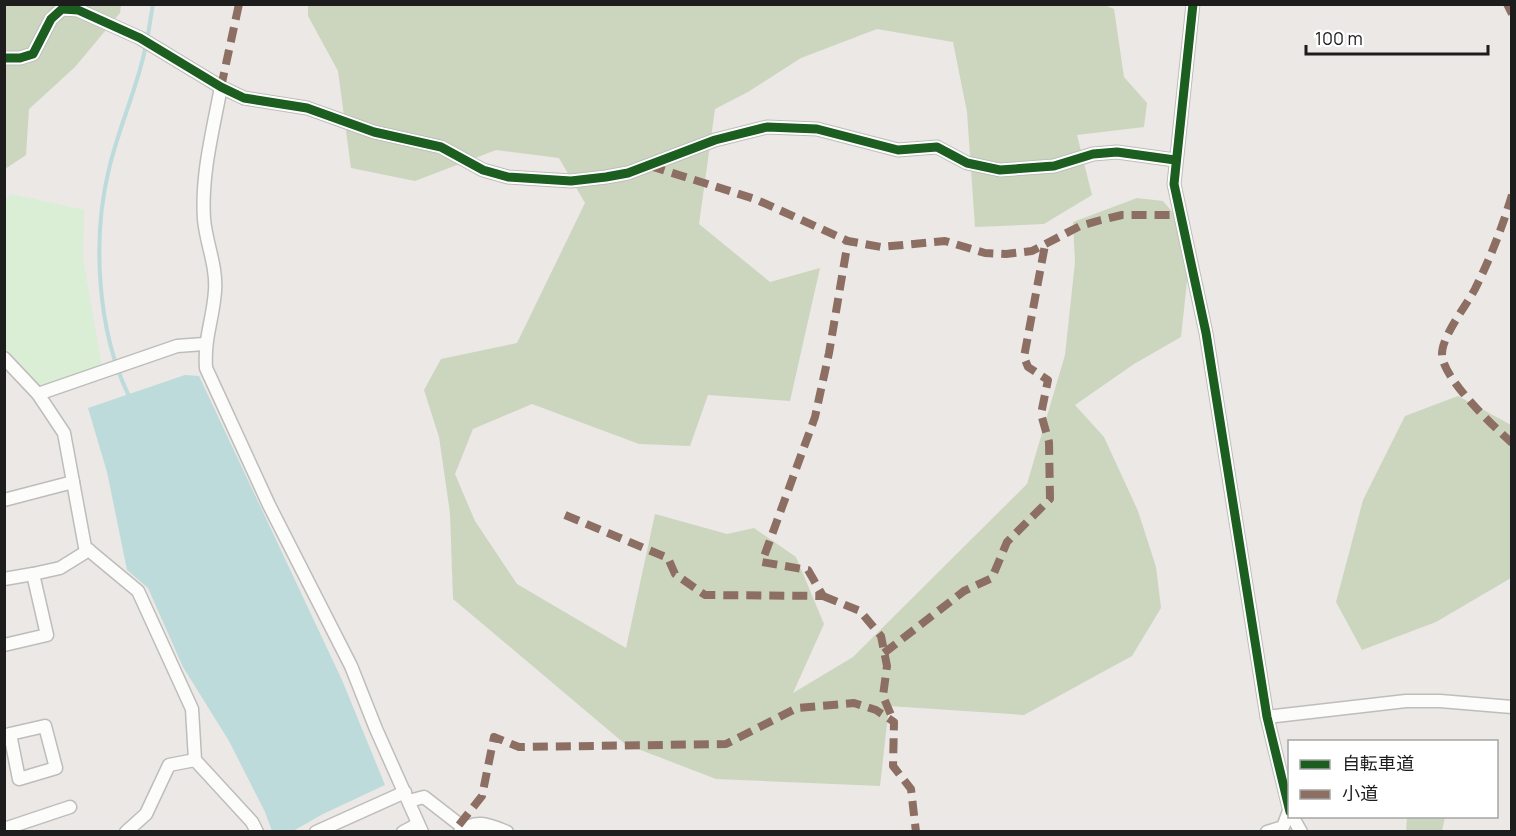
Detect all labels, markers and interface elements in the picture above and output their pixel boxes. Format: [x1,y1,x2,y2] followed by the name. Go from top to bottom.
[1306,18,1488,56] scale bar
[1315,26,1363,50] text: 100 m
[1288,740,1498,818] legend
[1342,751,1414,775] text: 自転車道
[1342,781,1378,805] text: 小道

